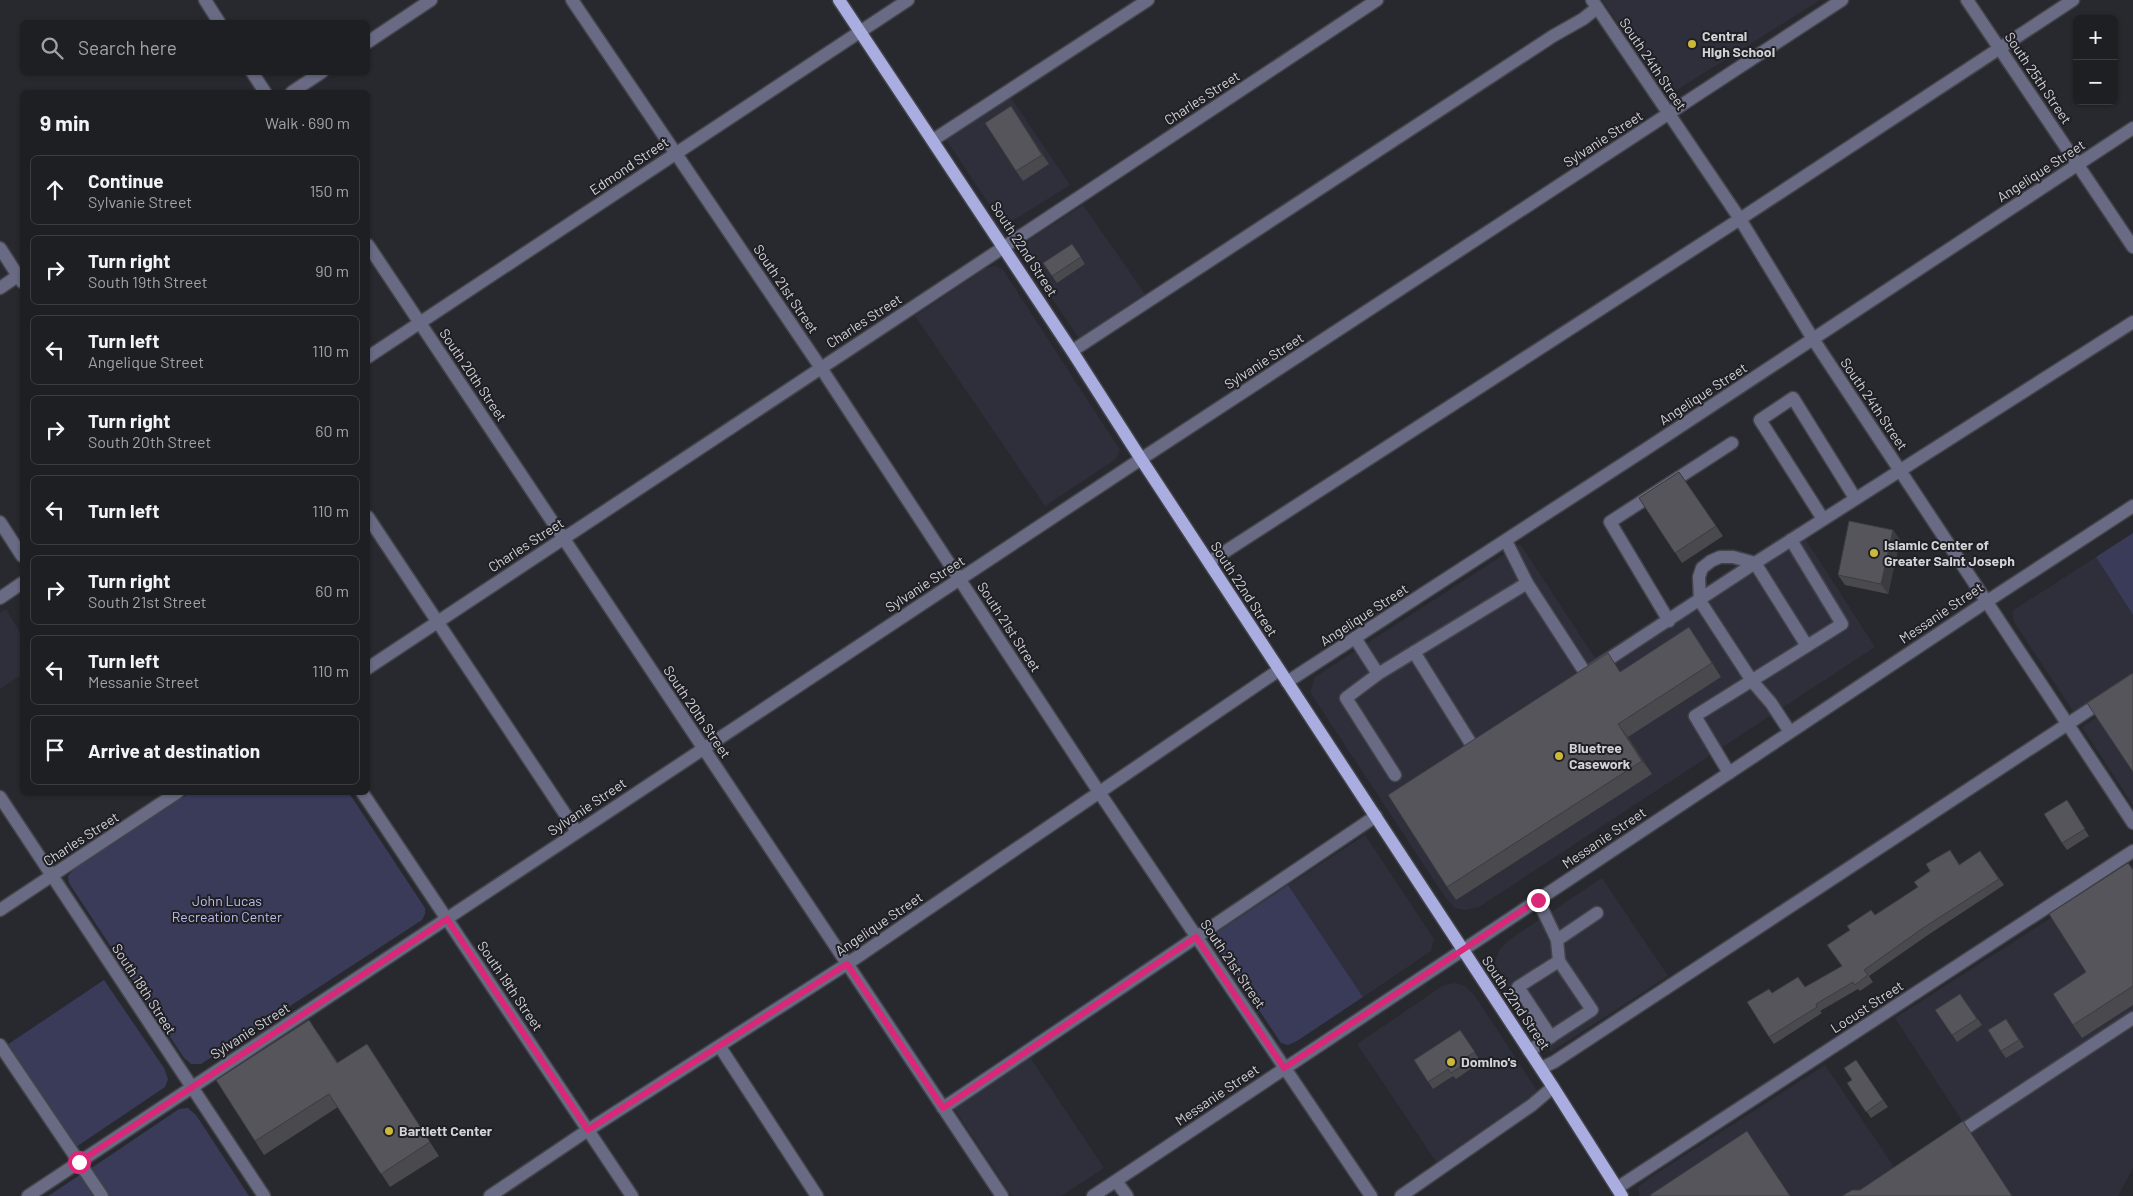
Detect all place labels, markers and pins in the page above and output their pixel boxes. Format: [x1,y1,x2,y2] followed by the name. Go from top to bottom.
[1702,27,1775,60] place label: Central High School
[1686,38,1698,50] marker: Central High School
[1884,536,2015,569] place label: Islamic Center of Greater Saint Joseph
[1868,547,1880,559] marker: Islamic Center of Greater Saint Joseph
[1569,739,1631,772] place label: Bluetree Casework
[1553,750,1565,762] marker: Bluetree Casework
[1461,1053,1517,1070] place label: Domino's
[1445,1056,1457,1068] marker: Domino's
[399,1122,493,1139] place label: Bartlett Center
[383,1125,395,1137] marker: Bartlett Center

